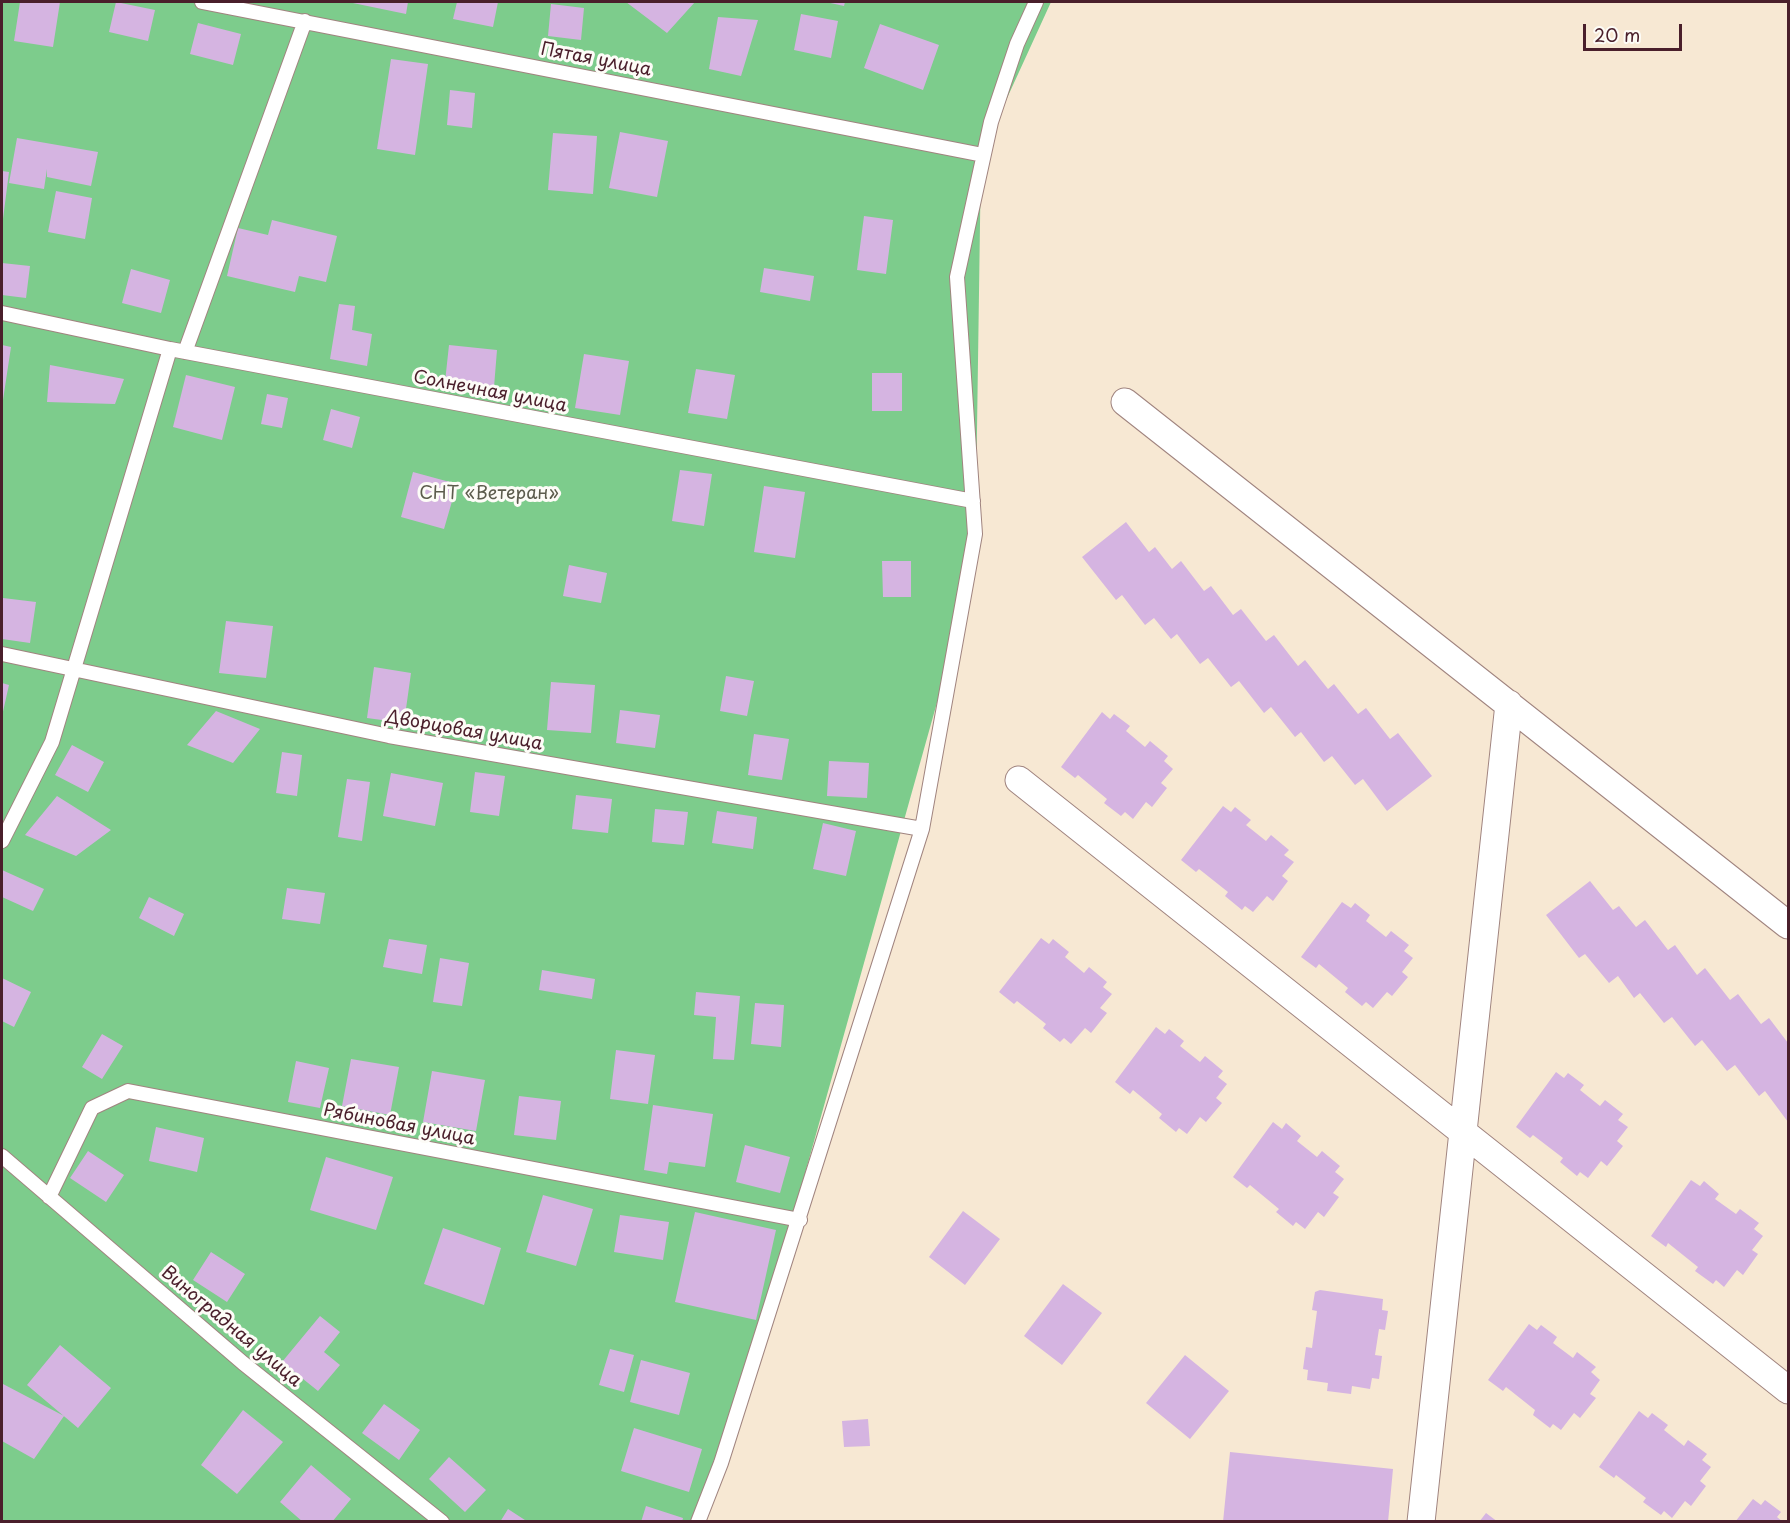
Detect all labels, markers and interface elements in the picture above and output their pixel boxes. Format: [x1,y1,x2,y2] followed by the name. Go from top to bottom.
[1586,12,1685,50] scale bar
[1594,21,1640,48] text: 20 m
[539,39,653,81] street label: Пятая улица
[411,367,569,417] street label: Солнечная улица
[419,483,559,505] park label: СНТ «Ветеран»
[384,707,544,755] street label: Дворцовая улица
[321,1100,477,1150] street label: Рябиновая улица
[156,1262,306,1392] street label: Виноградная улица

